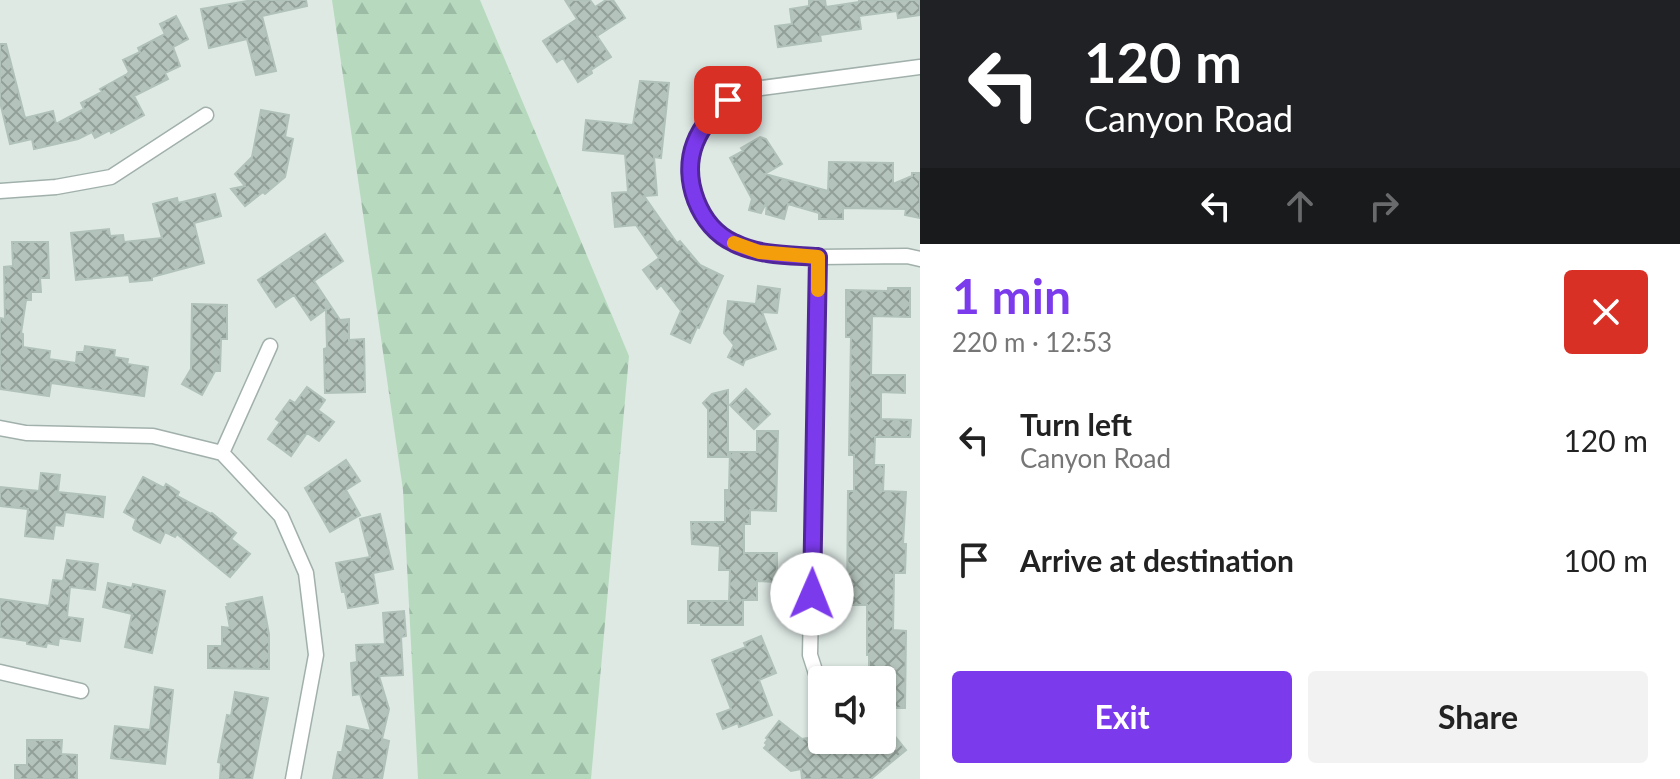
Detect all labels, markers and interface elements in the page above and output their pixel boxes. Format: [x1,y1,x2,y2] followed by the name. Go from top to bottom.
[1084,28,1242,95] text: 120 m
[952,32,1056,136] icon: left
[694,66,762,134] pin
[706,78,750,122] icon: arrive
[1084,96,1293,140] text: Canyon Road
[1194,184,1238,228] icon: left
[1278,184,1322,228] icon: ahead
[1362,184,1406,228] icon: right
[952,267,1071,324] text: 1 min
[1564,270,1648,354] button: close
[952,326,1112,358] text: 220 m · 12:53
[1020,406,1132,442] text: Turn left
[952,418,996,462] icon: left
[1563,422,1648,458] text: 120 m
[1020,442,1171,474] text: Canyon Road
[952,538,996,582] icon: arrive
[1020,542,1294,578] text: Arrive at destination
[1563,542,1648,578] text: 100 m
[770,552,854,636] position arrow
[808,666,896,754] map controls
[808,666,896,754] button: sound
[952,671,1292,763] button: Exit
[1308,671,1648,763] button: Share

